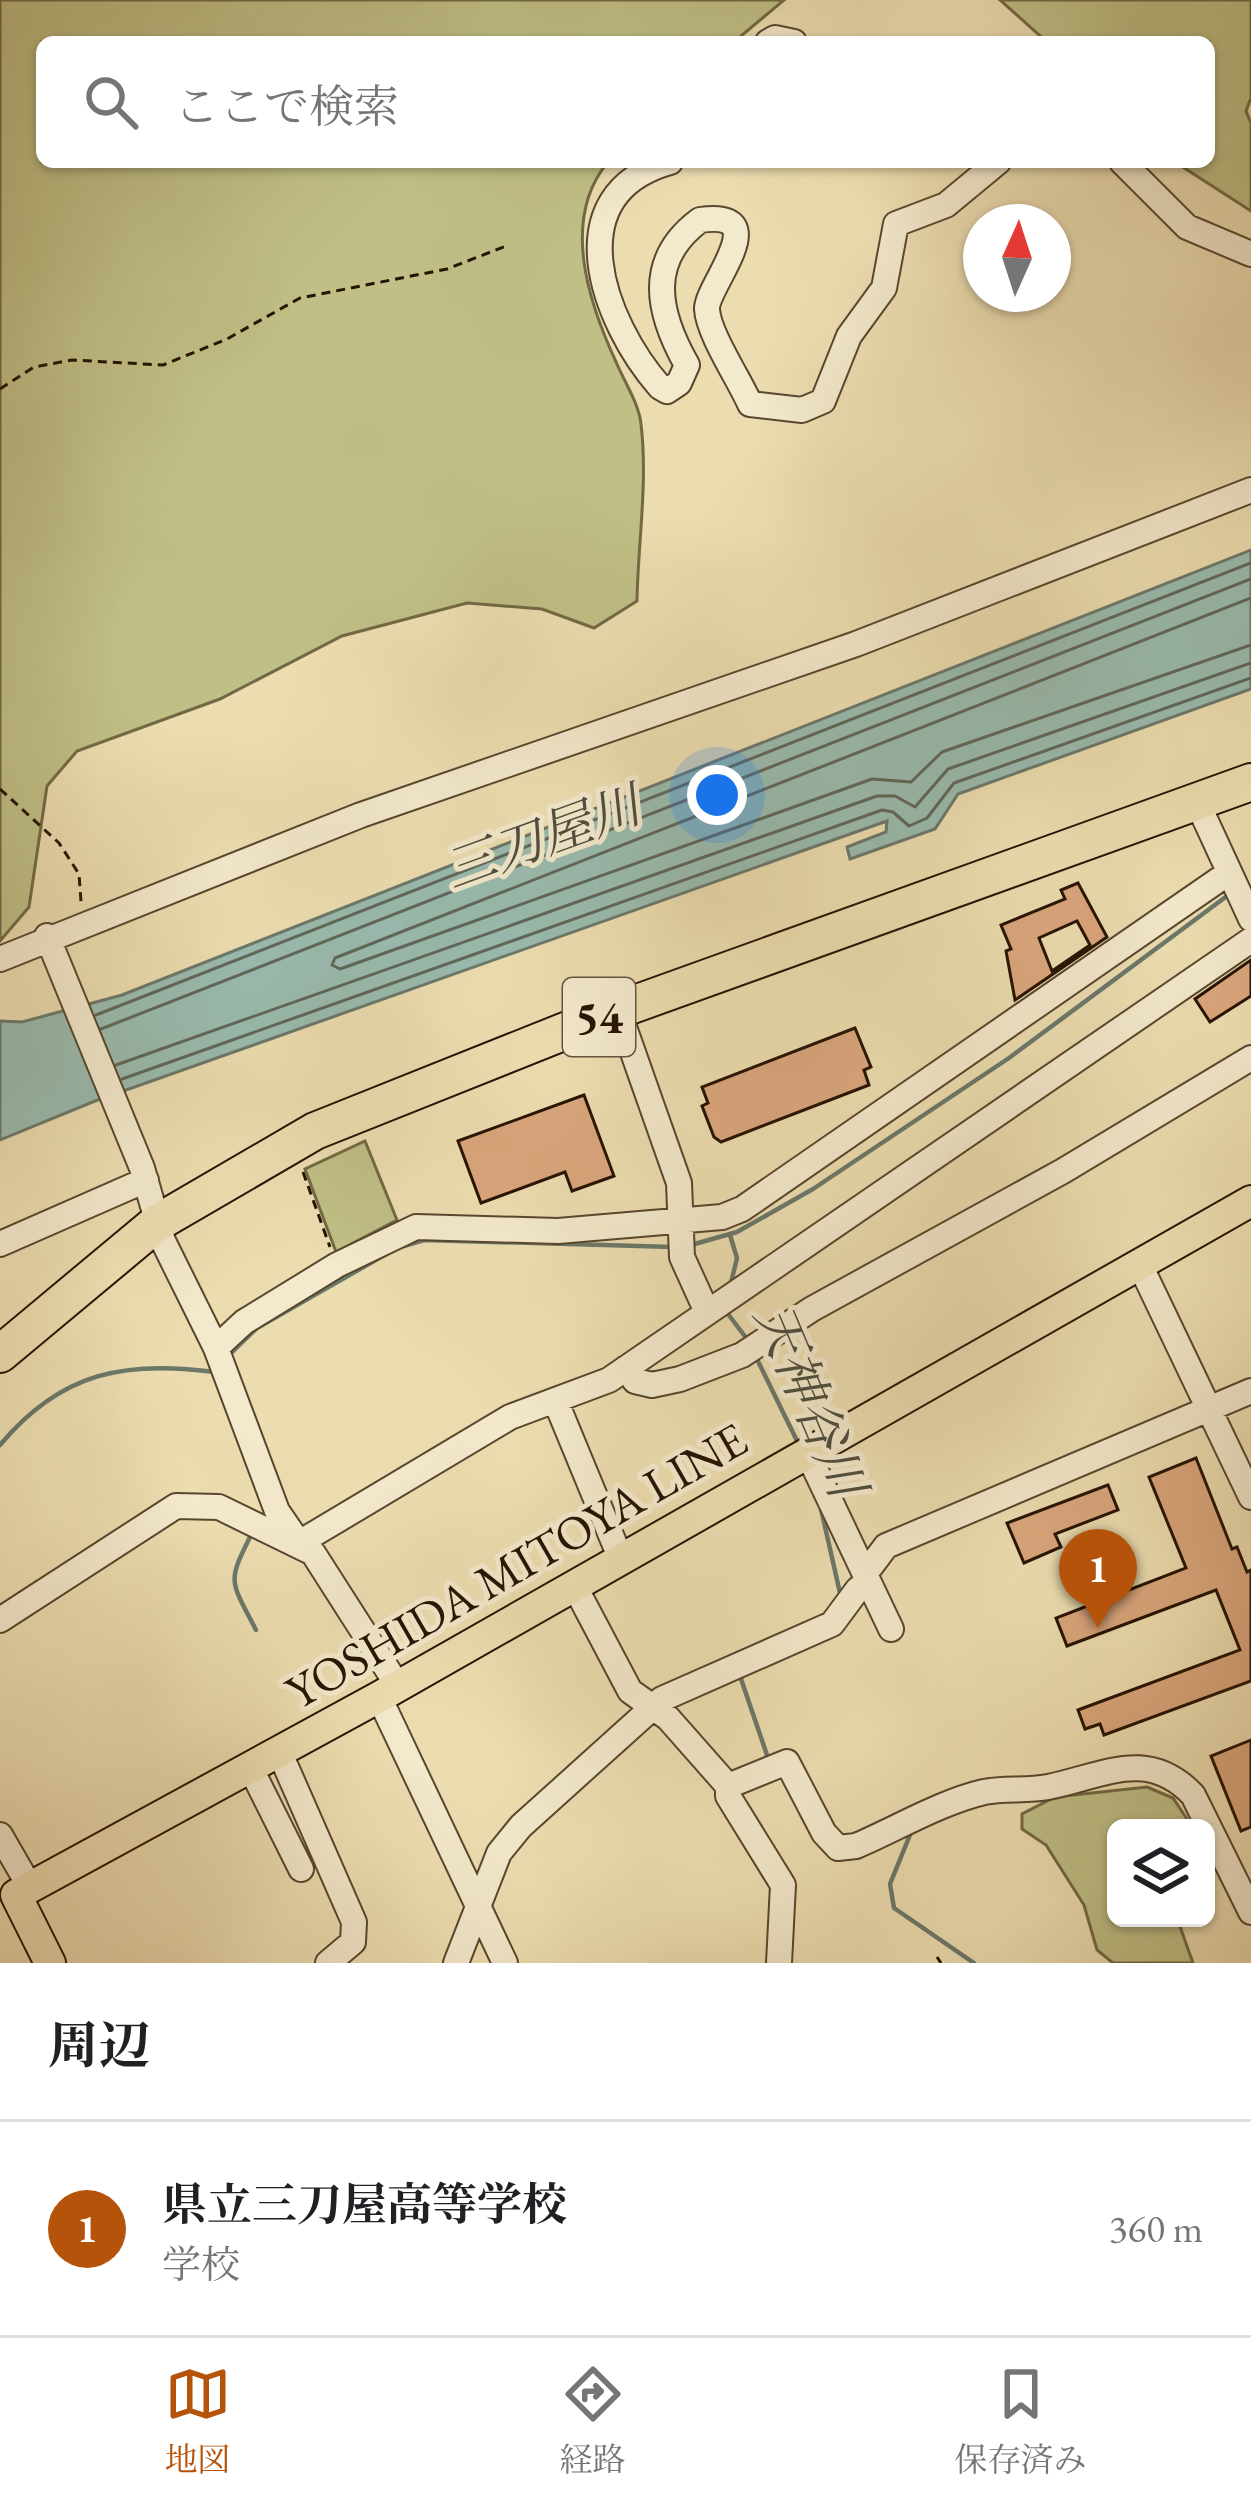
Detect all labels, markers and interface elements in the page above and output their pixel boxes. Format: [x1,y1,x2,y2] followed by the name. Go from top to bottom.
[36,36,1215,168] search box
[78,69,144,135] icon: search
[174,77,399,135] text: ここで検索
[963,204,1071,312] north arrow
[687,765,747,825] your location
[435,769,654,903] water label: 三刀屋川
[563,978,635,1056] road number: 54
[741,1293,883,1511] water label: 天神谷川
[274,1408,758,1722] street label: YOSHIDA MITOYA LINE
[1059,1529,1137,1628] pin: 1
[1107,1819,1215,1927] map controls
[1107,1819,1215,1927] button: layers
[48,2012,150,2078] text: 周辺
[162,2175,567,2233] text: 県立三刀屋高等学校
[77,2203,97,2254] text: 1
[1109,2203,1203,2254] text: 360 m
[162,2239,240,2290] text: 学校
[165,2361,231,2481] tab: 地図
[560,2361,626,2481] tab: 経路
[955,2361,1087,2481] tab: 保存済み

